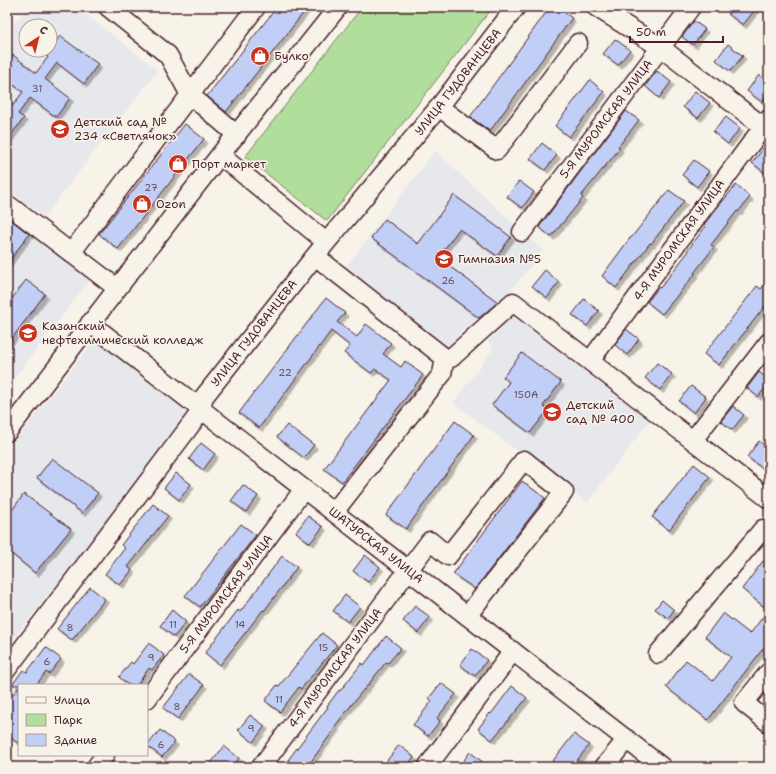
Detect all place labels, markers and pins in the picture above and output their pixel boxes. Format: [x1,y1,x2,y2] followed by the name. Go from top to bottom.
[249,45,271,67] shop icon: Булко
[274,48,309,64] place label: Булко
[74,114,177,144] place label: Детский сад № 234 «Светлячок»
[49,118,71,140] school or university icon: Детский сад № 234 «Светлячок»
[167,153,189,175] shop icon: Порт маркет
[192,156,267,172] place label: Порт маркет
[131,193,153,215] shop icon: Ozon
[156,196,186,212] place label: Ozon
[433,248,455,270] school or university icon: Гимназия №5
[458,251,541,267] place label: Гимназия №5
[42,318,203,348] place label: Казанский нефтехимический колледж
[17,322,39,344] school or university icon: Казанский нефтехимический колледж
[566,397,635,427] place label: Детский сад № 400
[541,401,563,423] school or university icon: Детский сад № 400

